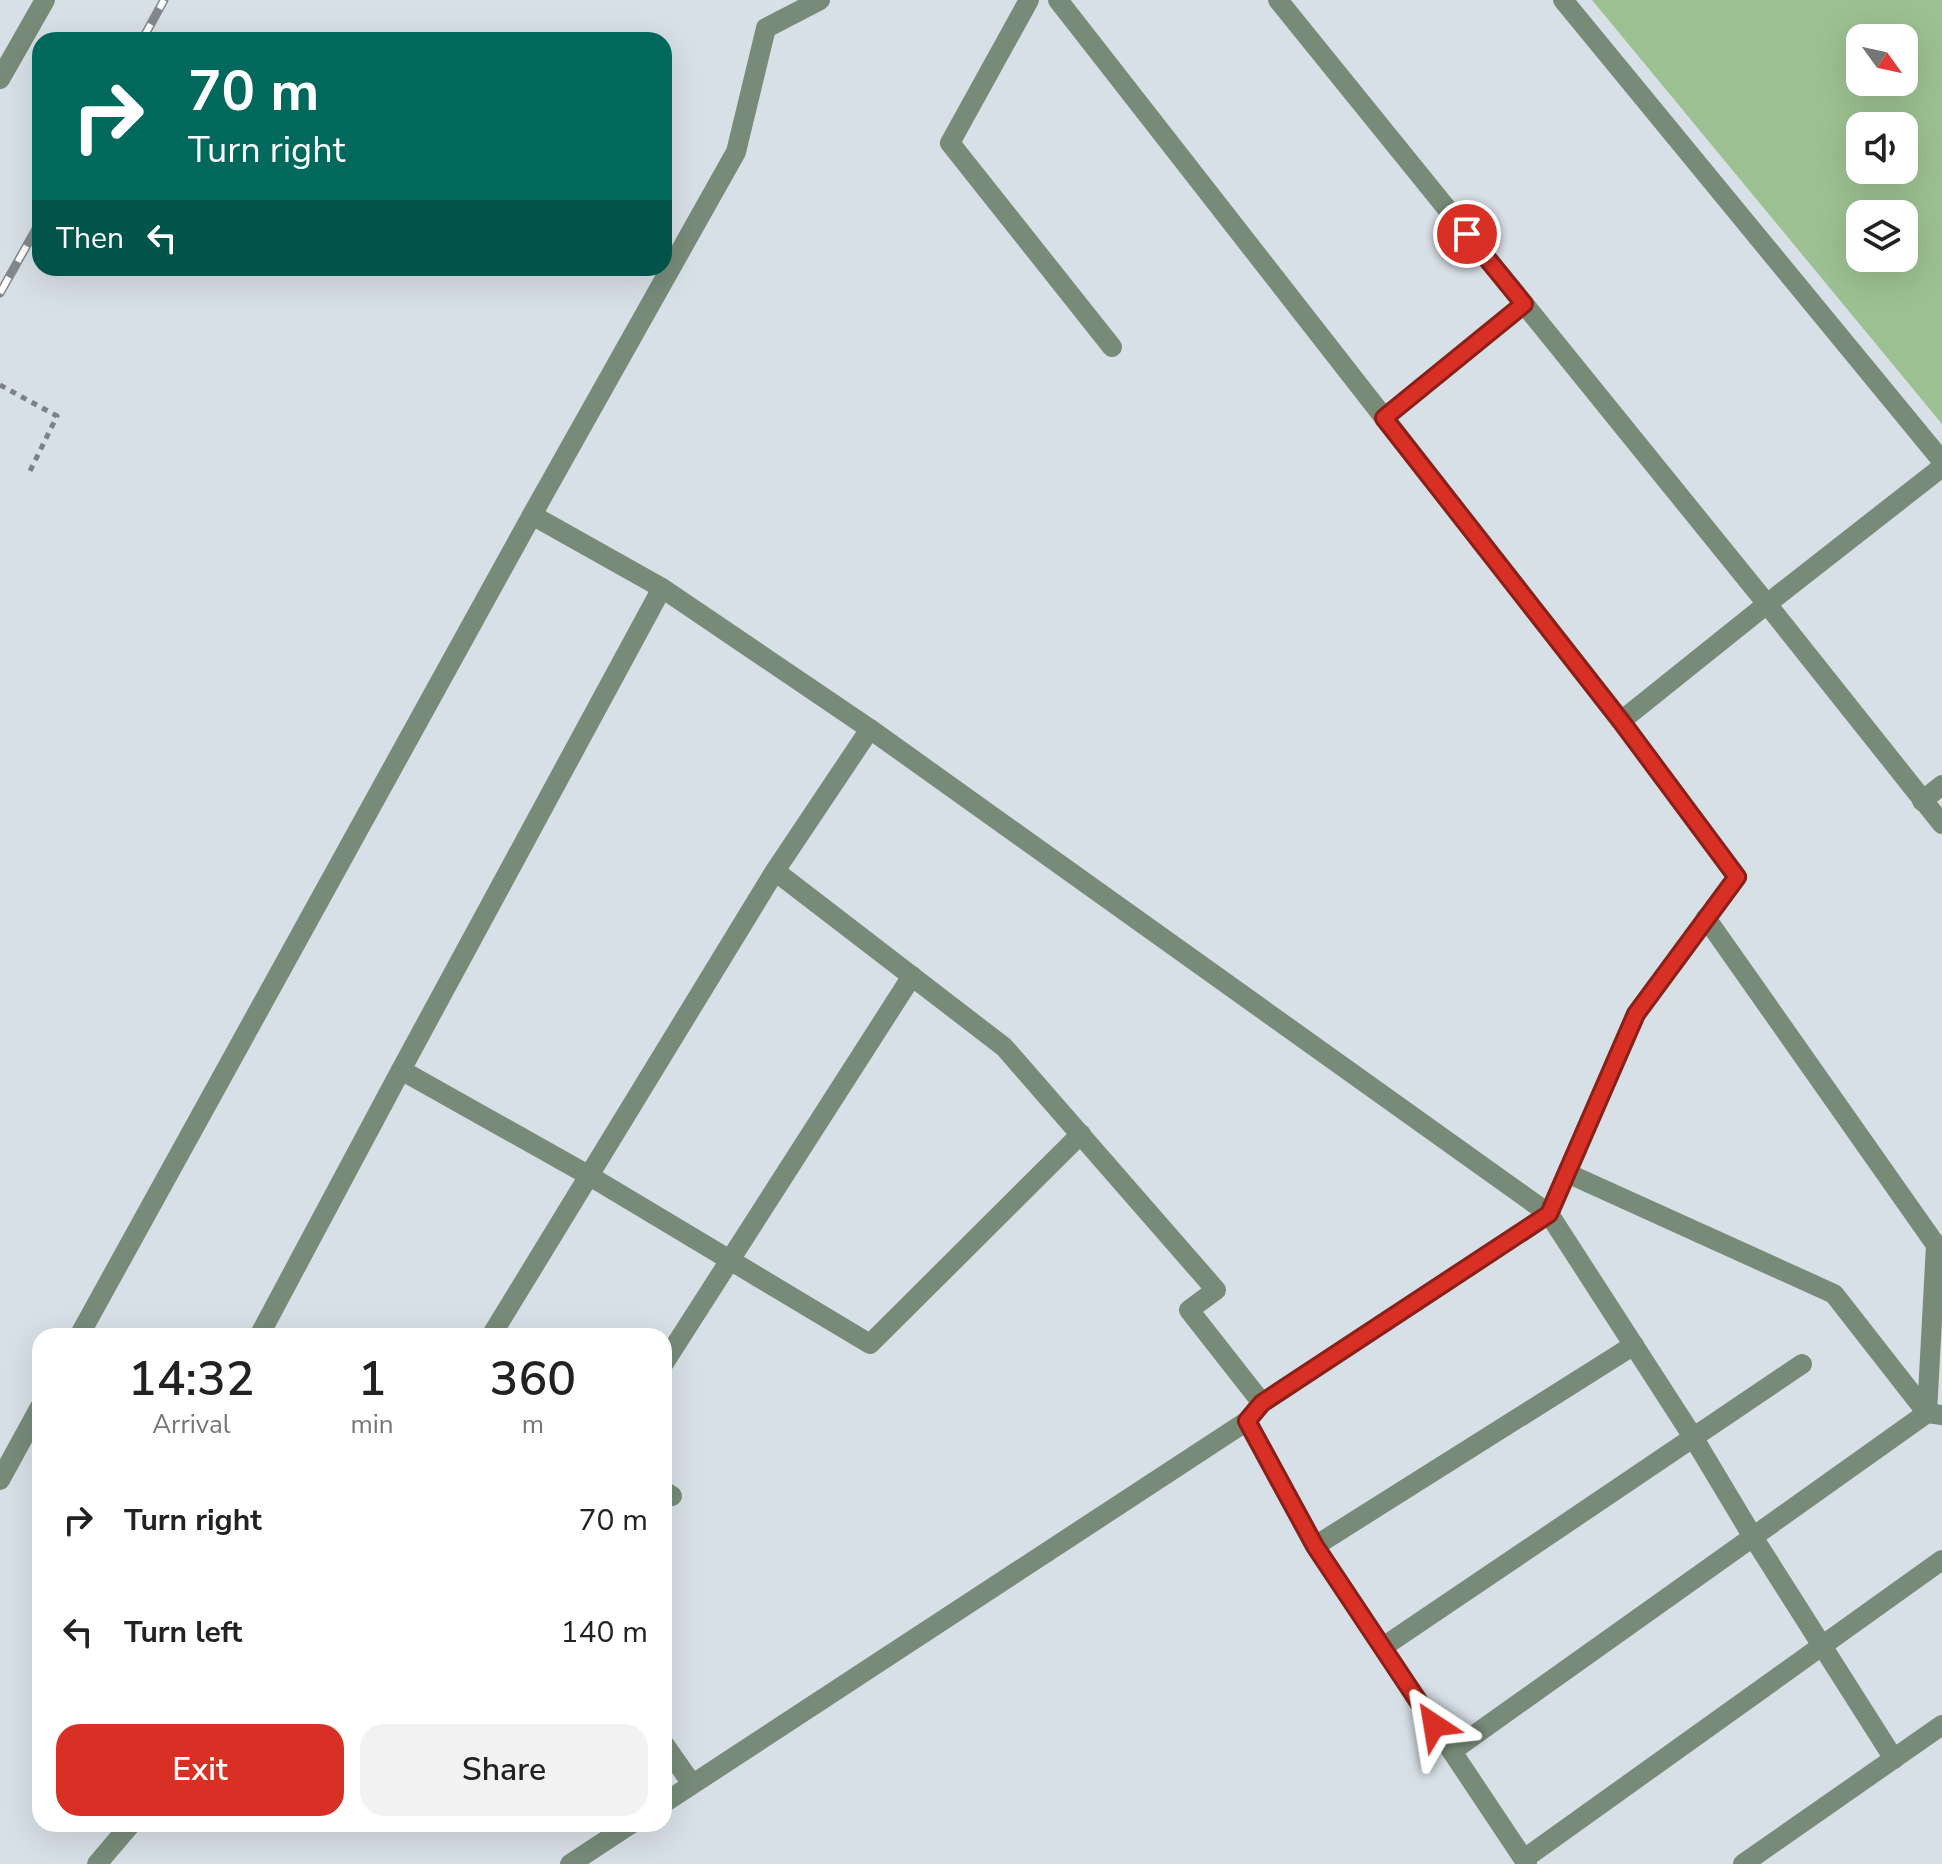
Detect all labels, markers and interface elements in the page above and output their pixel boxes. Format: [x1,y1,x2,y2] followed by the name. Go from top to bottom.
[1846,24,1918,96] north arrow
[1846,24,1918,272] map controls
[188,53,319,130] text: 70 m
[56,64,160,168] icon: right
[1846,112,1918,184] button: sound
[188,126,345,175] text: Turn right
[1433,200,1501,268] pin
[1846,200,1918,272] button: layers
[1445,212,1489,256] icon: arrive
[140,216,184,260] icon: left
[56,218,124,259] text: Then
[128,1346,255,1412] text: 14:32
[358,1346,386,1412] text: 1
[490,1346,576,1412] text: 360
[152,1407,230,1442] text: Arrival
[351,1407,394,1442] text: min
[522,1407,544,1442] text: m
[56,1498,100,1542] icon: right
[124,1500,262,1541] text: Turn right
[579,1500,648,1541] text: 70 m
[56,1610,100,1654] icon: left
[124,1612,242,1653] text: Turn left
[561,1612,648,1653] text: 140 m
[1392,1683,1476,1767] position arrow
[56,1724,344,1816] button: Exit
[360,1724,648,1816] button: Share

